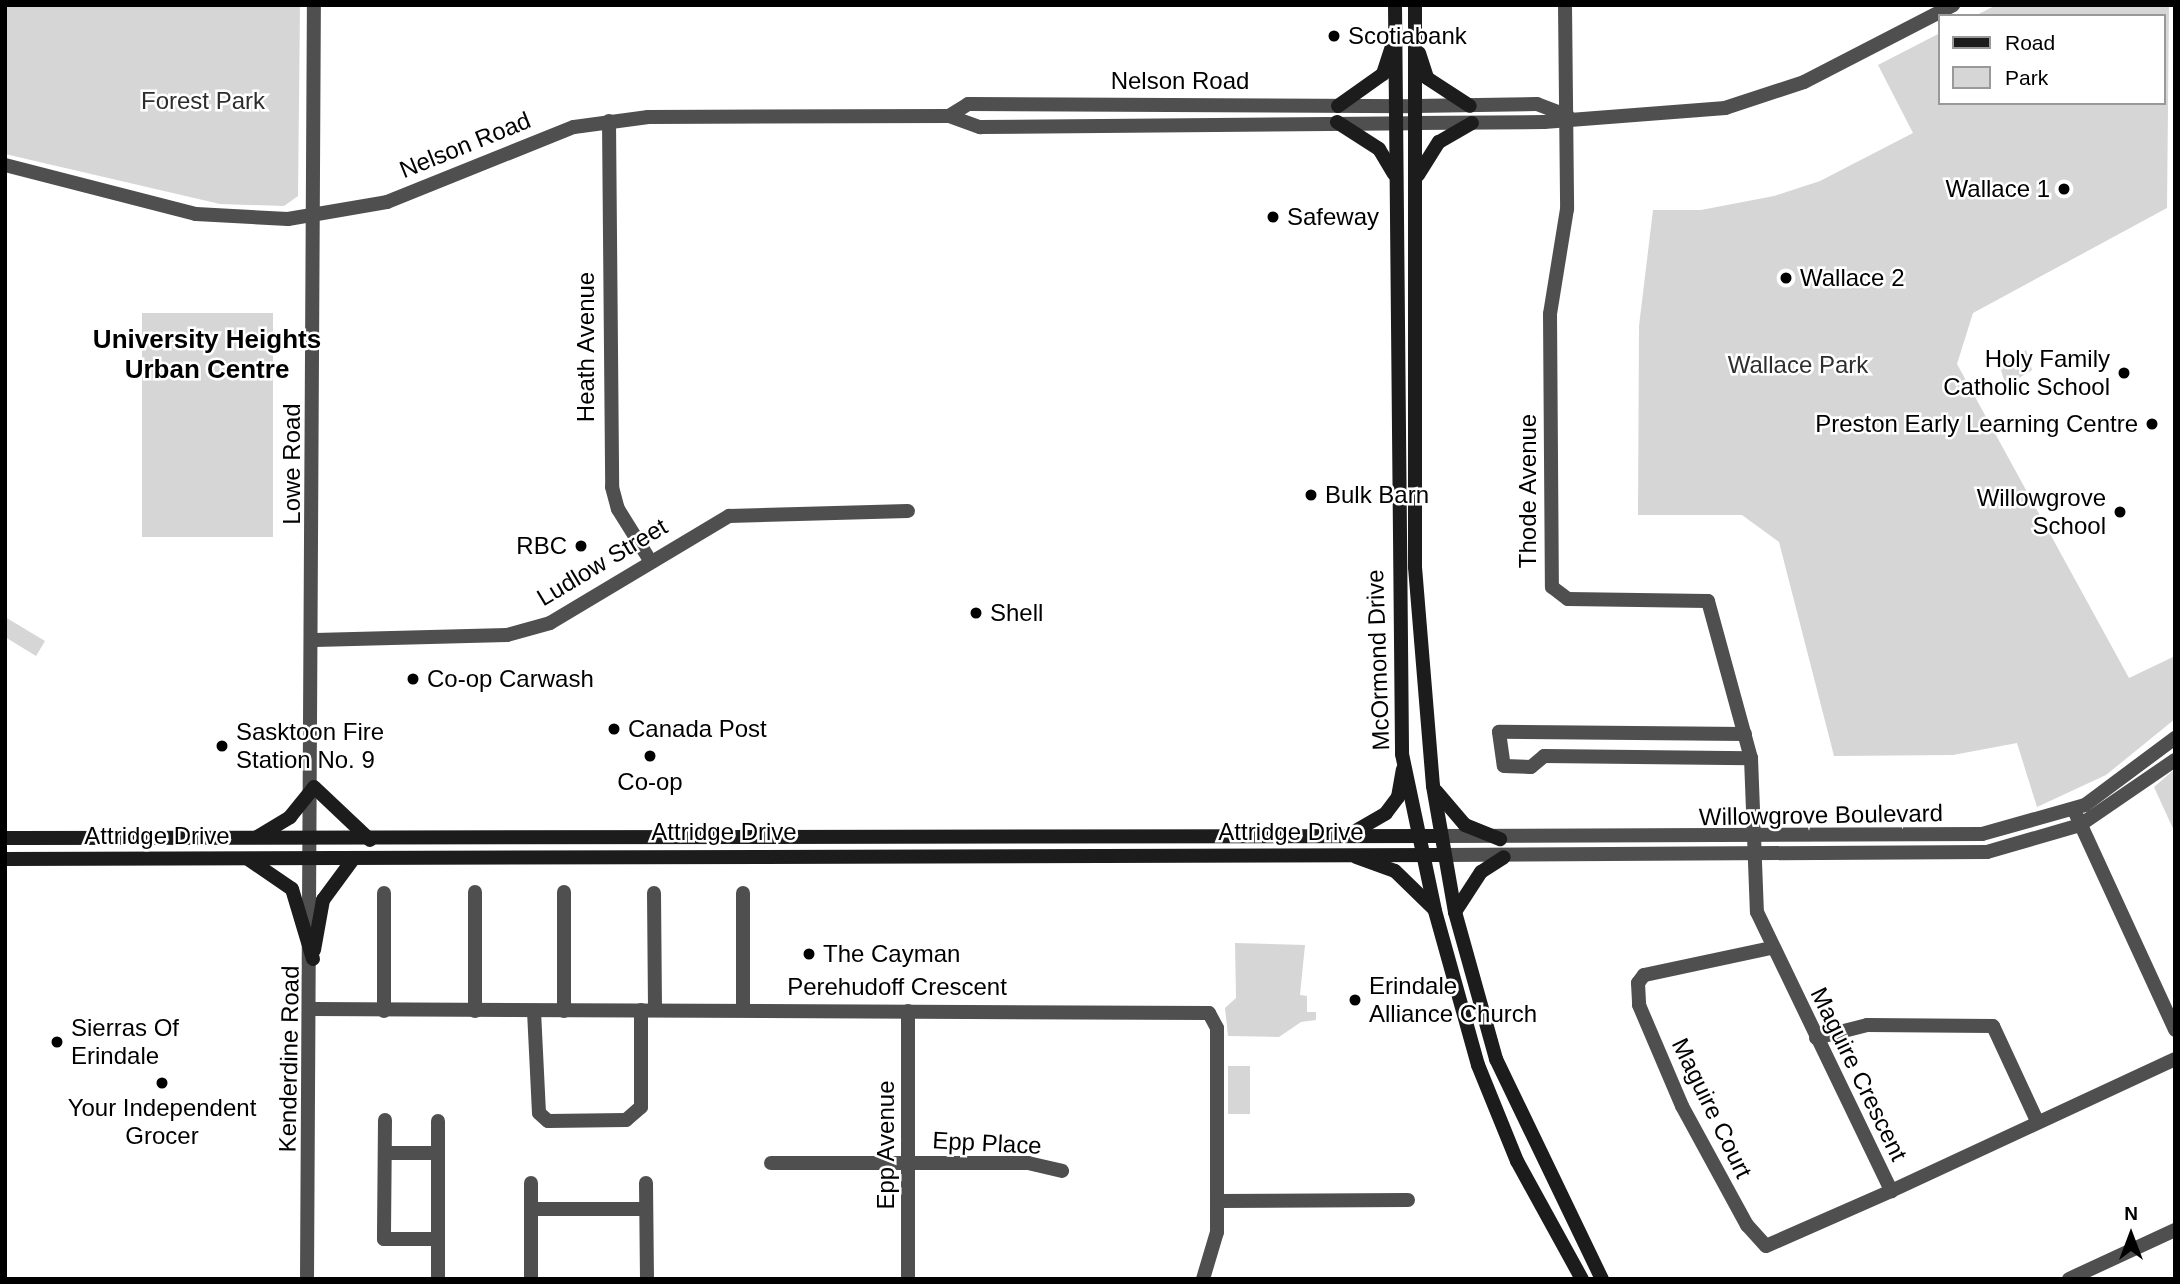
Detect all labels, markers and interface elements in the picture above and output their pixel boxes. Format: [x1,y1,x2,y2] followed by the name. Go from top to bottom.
[1938,14,2166,105] legend
[1348,22,1467,50] place label: Scotiabank
[1326,28,1342,44] marker: Scotiabank
[2005,31,2055,54] text: Road
[2005,66,2048,89] text: Park
[1111,67,1249,95] street label: Nelson Road
[141,87,265,115] park label: Forest Park
[395,106,535,184] street label: Nelson Road
[1946,175,2050,203] place label: Wallace 1
[2056,181,2072,197] marker: Wallace 1
[1287,203,1379,231] place label: Safeway
[1265,209,1281,225] marker: Safeway
[1800,264,1904,292] place label: Wallace 2
[1778,270,1794,286] marker: Wallace 2
[572,271,600,423] street label: Heath Avenue
[93,324,321,386] district label: University Heights Urban Centre
[1943,345,2110,401] place label: Holy Family Catholic School
[1728,351,1868,379] park label: Wallace Park
[2116,365,2132,381] marker: Holy Family Catholic School
[278,403,306,525] street label: Lowe Road
[1815,410,2138,438] place label: Preston Early Learning Centre
[1514,413,1542,569] street label: Thode Avenue
[2144,416,2160,432] marker: Preston Early Learning Centre
[1325,481,1429,509] place label: Bulk Barn
[1977,484,2106,540] place label: Willowgrove School
[1303,487,1319,503] marker: Bulk Barn
[2112,504,2128,520] marker: Willowgrove School
[532,512,672,612] street label: Ludlow Street
[516,532,567,560] place label: RBC
[573,538,589,554] marker: RBC
[1360,569,1396,751] street label: McOrmond Drive
[990,599,1043,627] place label: Shell
[968,605,984,621] marker: Shell
[427,665,594,693] place label: Co-op Carwash
[405,671,421,687] marker: Co-op Carwash
[628,715,767,743] place label: Canada Post
[236,718,384,774] place label: Sasktoon Fire Station No. 9
[606,721,622,737] marker: Canada Post
[214,738,230,754] marker: Sasktoon Fire Station No. 9
[642,748,658,764] marker: Co-op
[617,768,683,796] place label: Co-op
[1699,798,1943,832] street label: Willowgrove Boulevard
[651,818,797,846] street label: Attridge Drive
[1218,818,1364,846] street label: Attridge Drive
[84,822,230,850] street label: Attridge Drive
[823,940,960,968] place label: The Cayman
[801,946,817,962] marker: The Cayman
[273,965,305,1153] street label: Kenderdine Road
[1369,972,1537,1028] place label: Erindale Alliance Church
[787,973,1007,1001] street label: Perehudoff Crescent
[1805,983,1913,1165] street label: Maguire Crescent
[1347,992,1363,1008] marker: Erindale Alliance Church
[71,1014,179,1070] place label: Sierras Of Erindale
[1666,1033,1758,1183] street label: Maguire Court
[49,1034,65,1050] marker: Sierras Of Erindale
[154,1075,170,1091] marker: Your Independent Grocer
[872,1080,900,1210] street label: Epp Avenue
[68,1094,256,1150] place label: Your Independent Grocer
[932,1126,1042,1160] street label: Epp Place
[2096,1200,2166,1270] north arrow
[2124,1203,2138,1224] text: N

